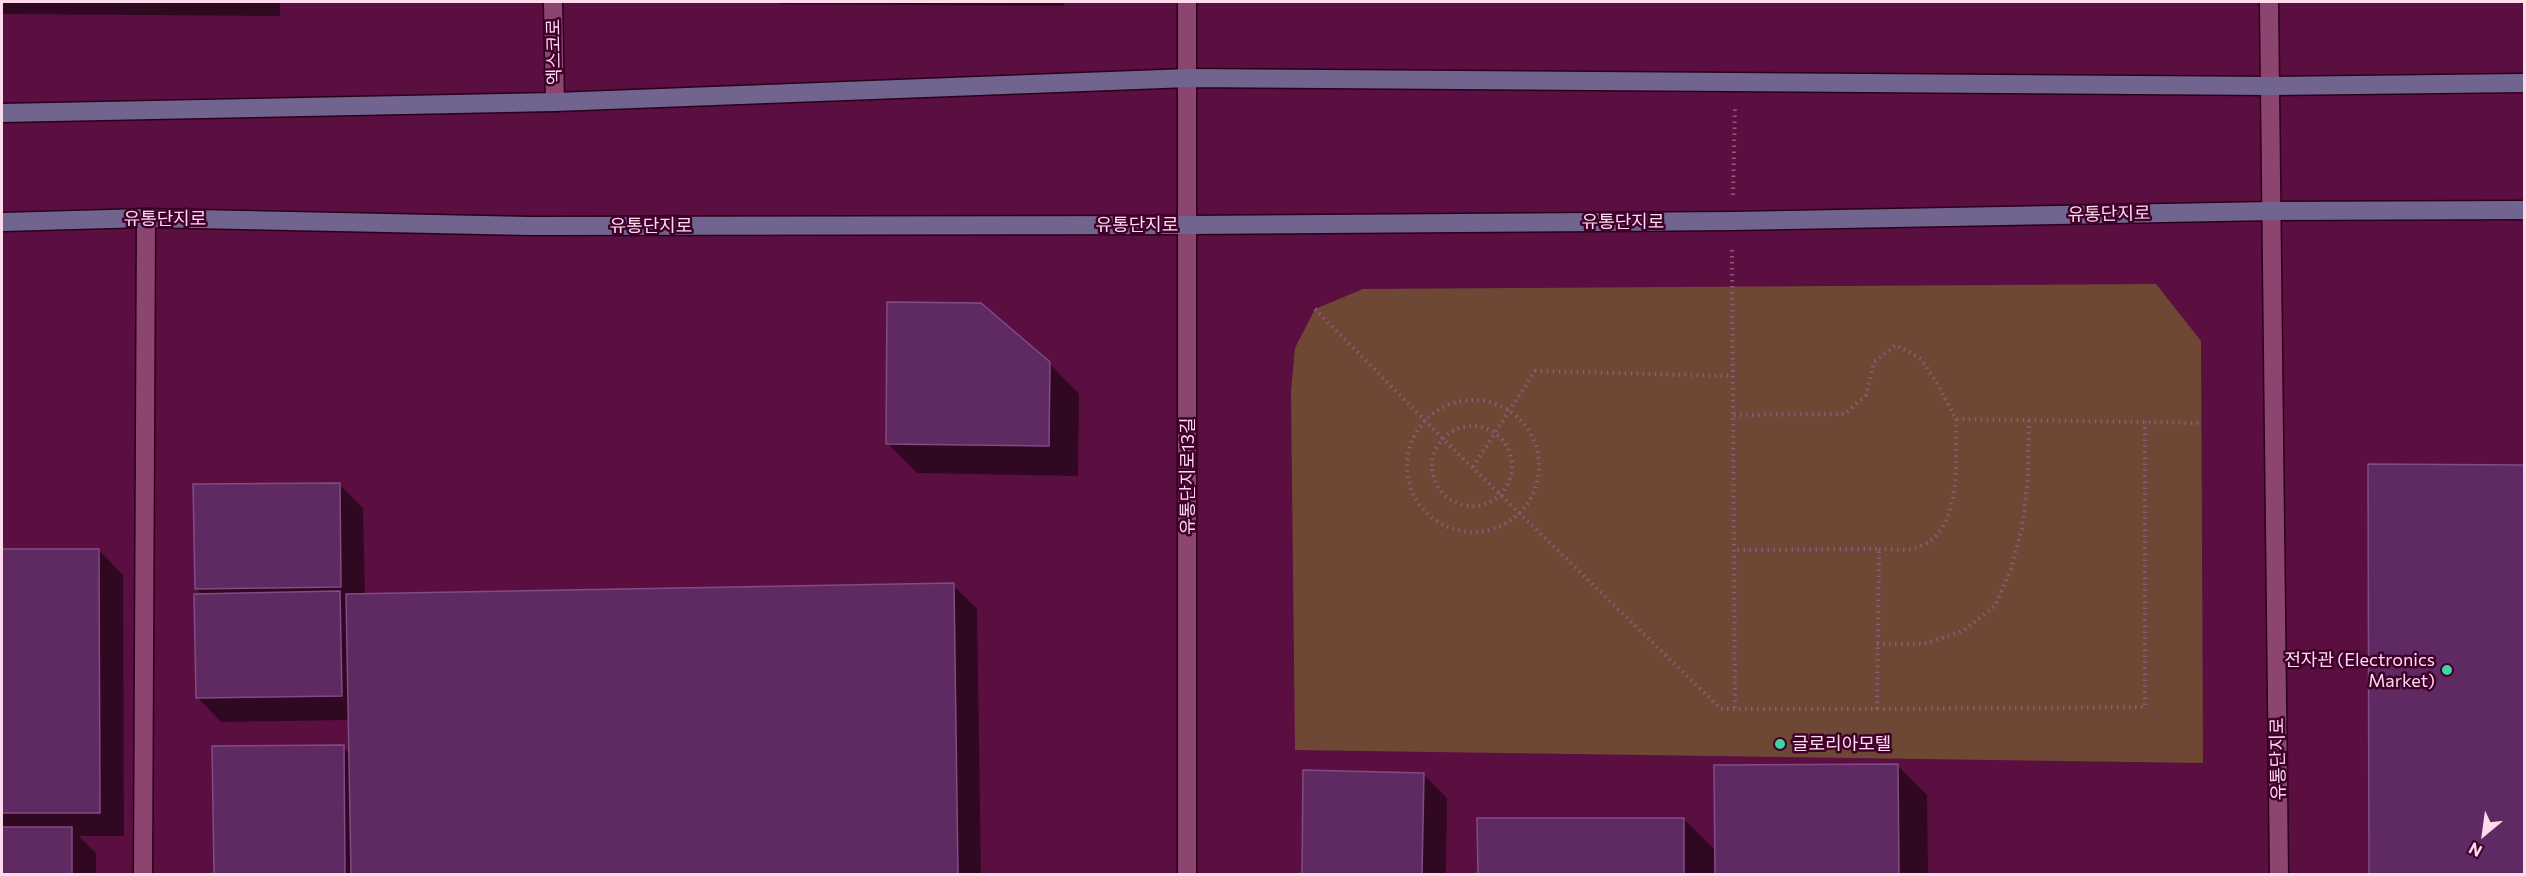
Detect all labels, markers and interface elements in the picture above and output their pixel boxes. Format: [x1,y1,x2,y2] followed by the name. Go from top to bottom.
[543,19,565,85] street label: 엑스코로
[2067,202,2151,226] street label: 유통단지로
[124,208,206,230] street label: 유통단지로
[1582,211,1664,233] street label: 유통단지로
[1096,214,1178,236] street label: 유통단지로
[610,215,692,237] street label: 유통단지로
[1177,417,1199,535] street label: 유통단지로13길
[2284,649,2435,692] place label: 전자관 (Electronics Market)
[2440,663,2454,677] marker: 전자관 (Electronics Market)
[2266,717,2290,801] street label: 유통단지로
[1792,733,1891,755] place label: 글로리아모텔
[1773,737,1787,751] marker: 글로리아모텔
[2454,804,2514,864] north arrow
[2465,839,2485,861] text: N

